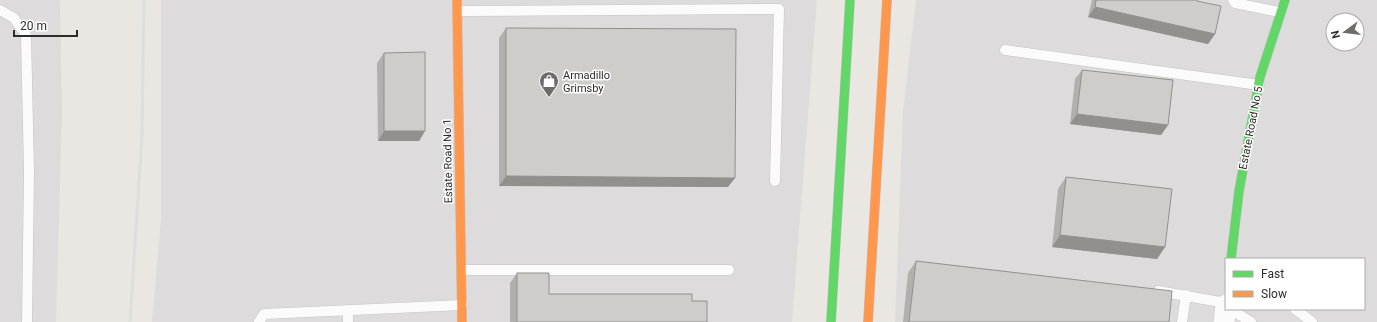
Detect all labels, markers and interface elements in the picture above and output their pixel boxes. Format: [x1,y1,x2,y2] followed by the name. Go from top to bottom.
[14,12,77,38] scale bar
[1325,12,1365,52] north arrow
[20,19,47,33] text: 20 m
[1328,29,1343,40] text: N
[563,69,610,95] place label: Armadillo Grimsby
[538,70,560,98] shop icon: Armadillo Grimsby
[1237,85,1265,171] street label: Estate Road No 5
[441,119,455,203] street label: Estate Road No 1
[1225,258,1365,310] legend
[1261,267,1284,281] text: Fast
[1261,287,1287,301] text: Slow

